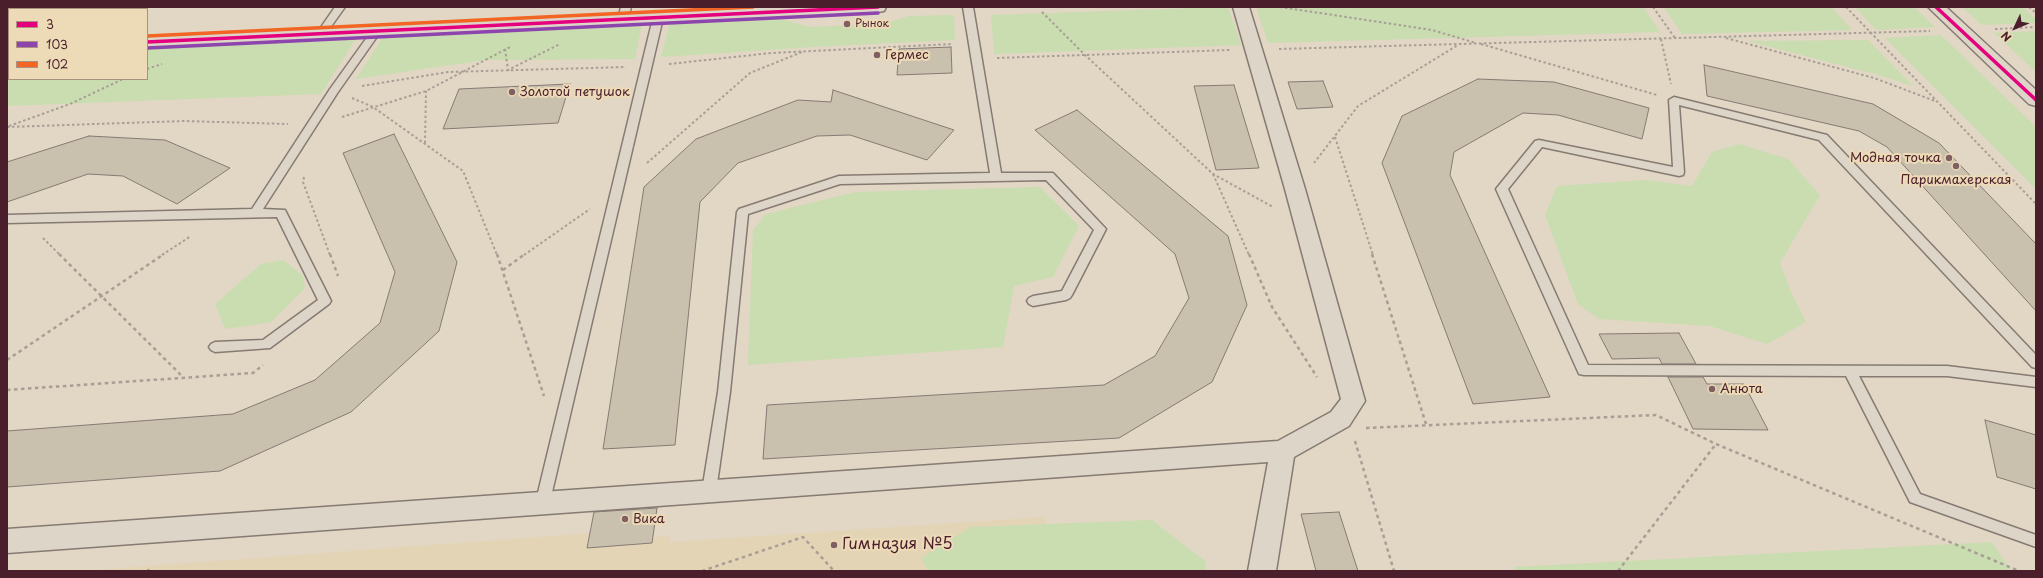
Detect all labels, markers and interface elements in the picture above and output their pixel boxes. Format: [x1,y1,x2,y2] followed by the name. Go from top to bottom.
[8,8,148,80] legend
[1995,8,2035,48] north arrow
[46,15,54,33] text: 3
[855,17,889,31] place label: Рынок
[842,19,852,29] marker: Рынок
[1997,28,2015,46] text: N
[46,35,68,53] text: 103
[885,47,929,63] place label: Гермес
[872,50,882,60] marker: Гермес
[46,55,68,73] text: 102
[520,84,630,100] place label: Золотой петушок
[507,87,517,97] marker: Золотой петушок
[1850,150,1941,166] place label: Модная точка
[1944,153,1954,163] marker: Модная точка
[1951,161,1961,171] marker: Парикмахерская
[1901,172,2011,188] place label: Парикмахерская
[1720,381,1763,397] place label: Анюта
[1707,384,1717,394] marker: Анюта
[633,511,665,527] place label: Вика
[620,514,630,524] marker: Вика
[842,535,953,555] place label: Гимназия №5
[829,540,839,550] marker: Гимназия №5

